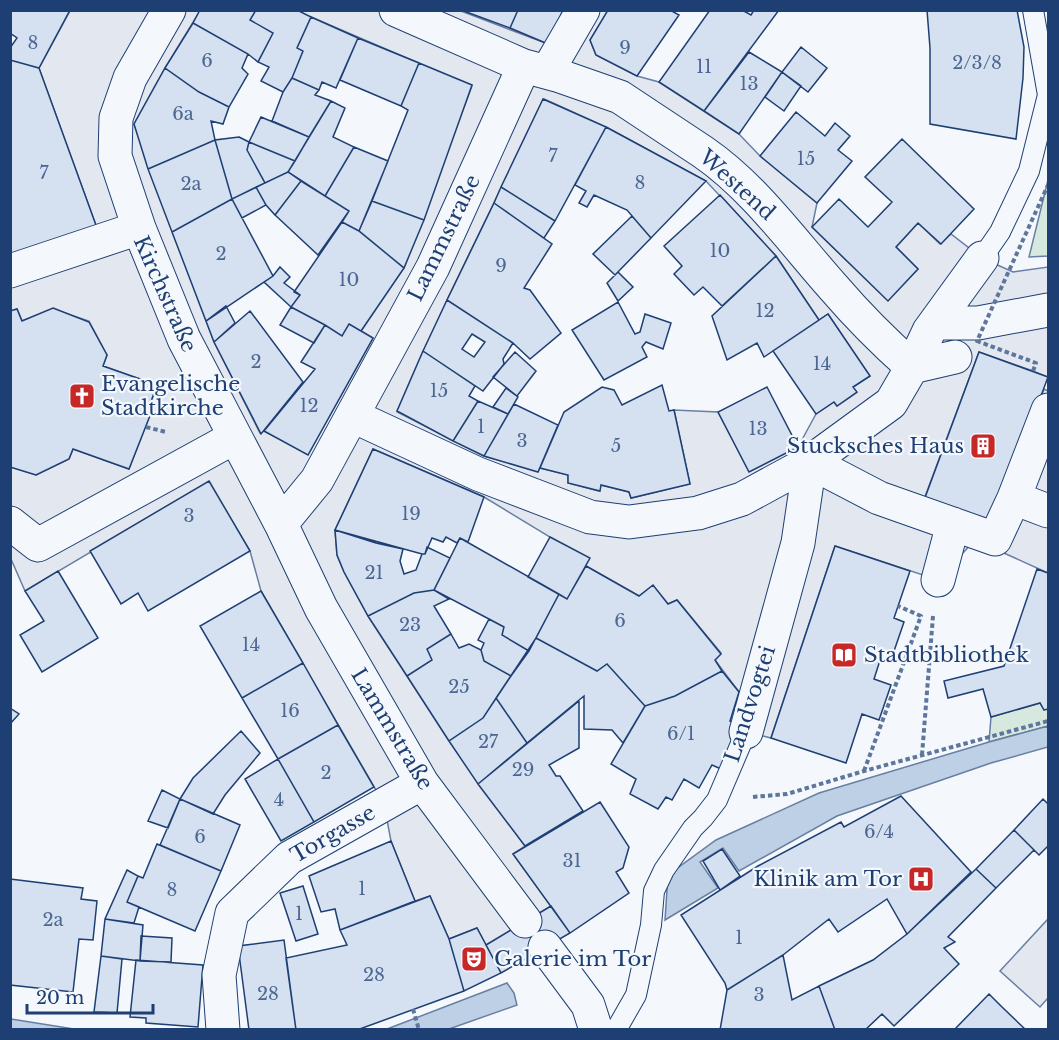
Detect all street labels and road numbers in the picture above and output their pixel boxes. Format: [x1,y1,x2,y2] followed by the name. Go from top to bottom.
[693,143,780,226] street label: Westend
[402,171,486,305] street label: Lammstraße
[128,232,202,356] street label: Kirchstraße
[719,642,781,766] street label: Landvogtei
[345,663,439,795] street label: Lammstraße
[286,799,380,869] street label: Torgasse

